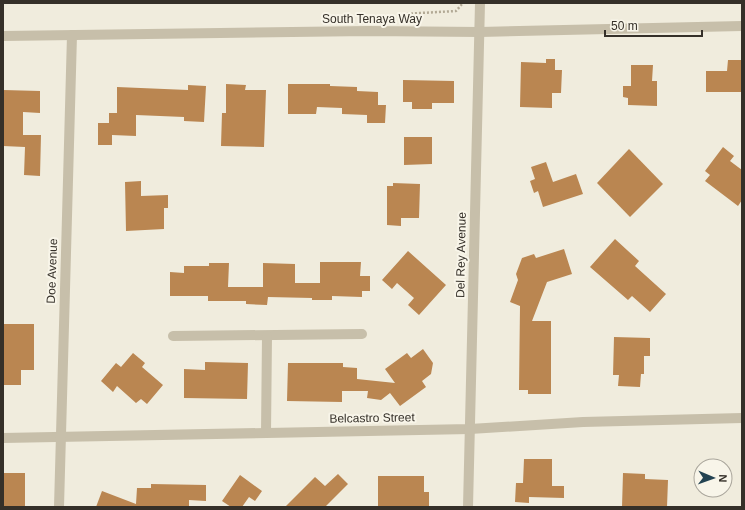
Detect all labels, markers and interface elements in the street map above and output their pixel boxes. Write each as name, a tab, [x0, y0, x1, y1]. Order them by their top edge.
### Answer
street label: South Tenaya Way	[322, 12, 422, 26]
scale bar	[605, 12, 702, 38]
text: 50 m	[611, 19, 638, 33]
street label: Del Rey Avenue	[453, 212, 469, 298]
street label: Doe Avenue	[44, 238, 60, 304]
street label: Belcastro Street	[329, 410, 415, 426]
north arrow	[693, 458, 733, 498]
text: N	[717, 474, 729, 483]

